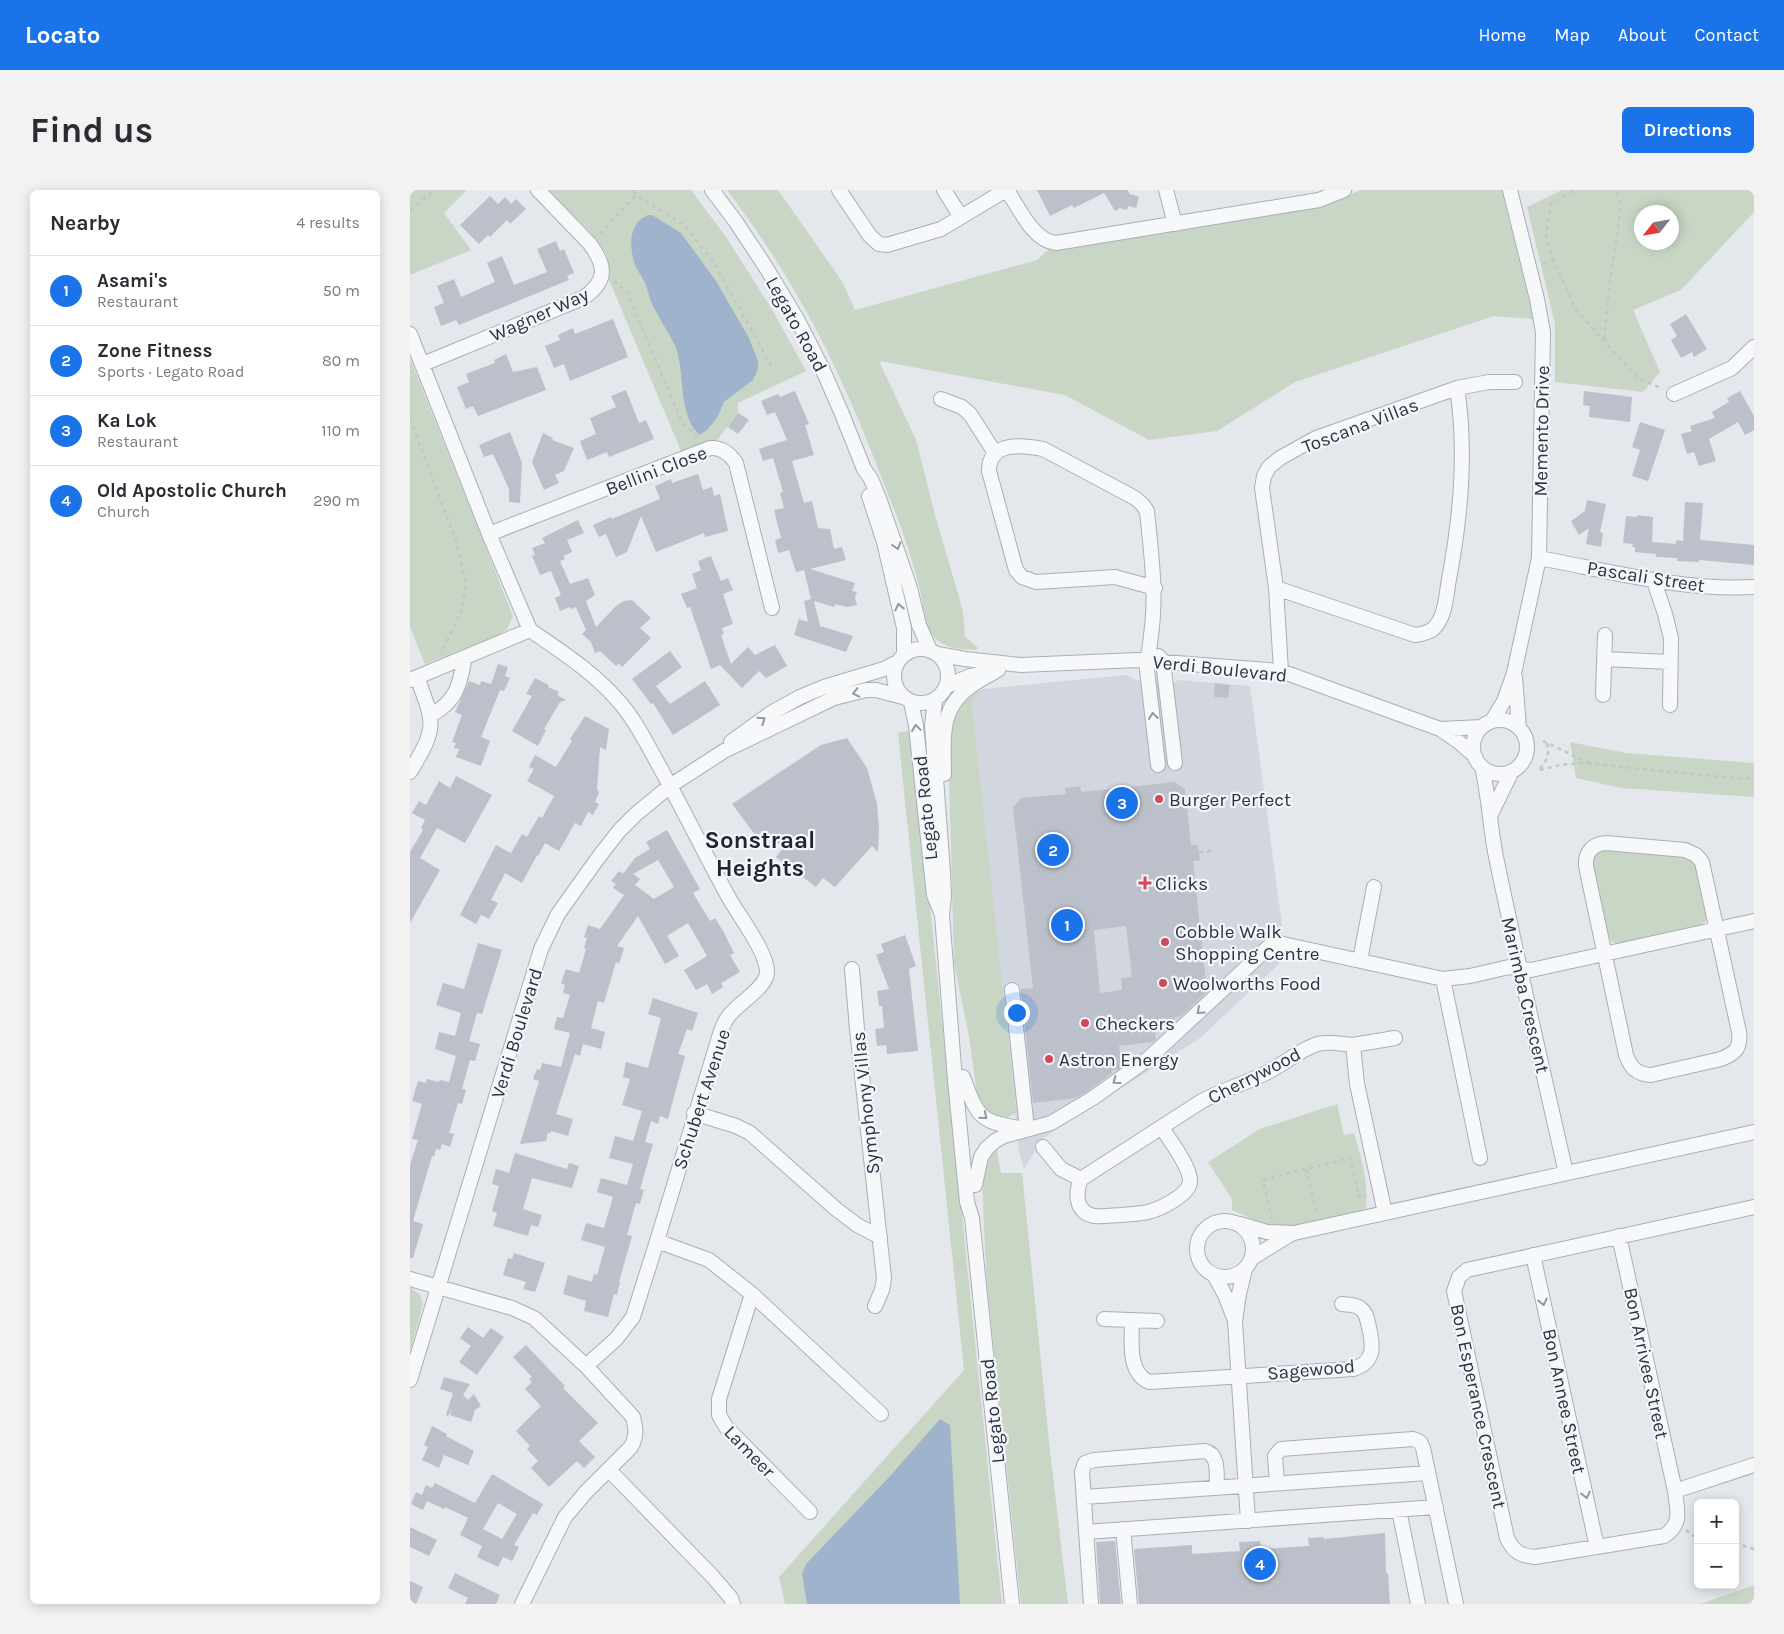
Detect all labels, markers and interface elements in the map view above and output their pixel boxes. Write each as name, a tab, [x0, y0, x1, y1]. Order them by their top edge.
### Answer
text: Locato	[25, 21, 100, 49]
text: Home	[1478, 24, 1526, 46]
text: Map	[1554, 24, 1590, 46]
text: About	[1618, 24, 1667, 46]
text: Contact	[1695, 24, 1759, 46]
button: Directions	[1622, 107, 1754, 153]
text: Find us	[30, 110, 153, 151]
north arrow	[1634, 205, 1679, 250]
text: Nearby	[50, 211, 120, 235]
text: 4 results	[296, 213, 360, 232]
text: Asami's	[97, 270, 168, 292]
street label: Legato Road	[761, 273, 831, 376]
text: 1	[63, 281, 69, 300]
text: 50 m	[323, 281, 360, 300]
street label: Wagner Way	[487, 283, 592, 346]
text: Restaurant	[97, 292, 178, 311]
text: Zone Fitness	[97, 340, 212, 362]
text: 2	[61, 351, 71, 370]
text: 80 m	[322, 351, 360, 370]
text: Sports · Legato Road	[97, 362, 244, 381]
street label: Memento Drive	[1530, 365, 1554, 497]
street label: Toscana Villas	[1299, 394, 1421, 458]
text: Ka Lok	[97, 410, 157, 432]
text: 3	[61, 421, 71, 440]
text: 110 m	[321, 421, 360, 440]
text: Restaurant	[97, 432, 178, 451]
street label: Bellini Close	[603, 442, 710, 500]
text: Old Apostolic Church	[97, 480, 287, 502]
text: 4	[61, 491, 71, 510]
text: 290 m	[313, 491, 360, 510]
text: Church	[97, 502, 150, 521]
one-way arrow	[891, 541, 901, 549]
street label: Pascali Street	[1585, 557, 1706, 597]
one-way arrow	[894, 602, 905, 611]
street label: Verdi Boulevard	[1152, 651, 1288, 687]
one-way arrow	[851, 687, 860, 698]
one-way arrow	[1148, 712, 1159, 720]
one-way arrow	[756, 717, 766, 726]
one-way arrow	[911, 724, 922, 732]
street label: Legato Road	[910, 754, 942, 862]
pin: 3	[1106, 784, 1138, 822]
place label: Burger Perfect	[1169, 789, 1291, 811]
marker: Burger Perfect	[1153, 793, 1165, 805]
district label: Sonstraal Heights	[705, 826, 815, 882]
pin: 2	[1037, 831, 1069, 869]
place label: Clicks	[1155, 873, 1208, 895]
marker: Clicks	[1139, 877, 1151, 889]
pin: 1	[1051, 906, 1083, 944]
street label: Marimba Crescent	[1496, 915, 1554, 1075]
place label: Cobble Walk Shopping Centre	[1175, 921, 1320, 965]
marker: Cobble Walk Shopping Centre	[1159, 936, 1171, 948]
street label: Verdi Boulevard	[487, 966, 547, 1101]
place label: Woolworths Food	[1173, 973, 1321, 995]
marker: Woolworths Food	[1157, 977, 1169, 989]
your location	[1004, 1000, 1030, 1026]
one-way arrow	[1197, 1005, 1206, 1014]
place label: Checkers	[1095, 1013, 1175, 1035]
marker: Checkers	[1079, 1017, 1091, 1029]
street label: Schubert Avenue	[669, 1026, 735, 1172]
street label: Symphony Villas	[848, 1030, 884, 1175]
street label: Cherrywood	[1204, 1043, 1305, 1109]
place label: Astron Energy	[1059, 1049, 1179, 1071]
marker: Astron Energy	[1043, 1053, 1055, 1065]
one-way arrow	[1112, 1075, 1122, 1084]
one-way arrow	[979, 1110, 988, 1119]
street label: Bon Arrivee Street	[1619, 1285, 1673, 1441]
one-way arrow	[1538, 1298, 1548, 1307]
street label: Bon Esperance Crescent	[1446, 1302, 1511, 1511]
street label: Bon Annee Street	[1538, 1326, 1590, 1476]
street label: Sagewood	[1266, 1355, 1356, 1385]
street label: Legato Road	[977, 1357, 1009, 1465]
street label: Lameer	[719, 1421, 779, 1482]
one-way arrow	[1580, 1491, 1591, 1500]
map controls	[1694, 1499, 1739, 1589]
button: +	[1694, 1499, 1739, 1544]
button: −	[1694, 1544, 1739, 1589]
pin: 4	[1244, 1545, 1276, 1583]

